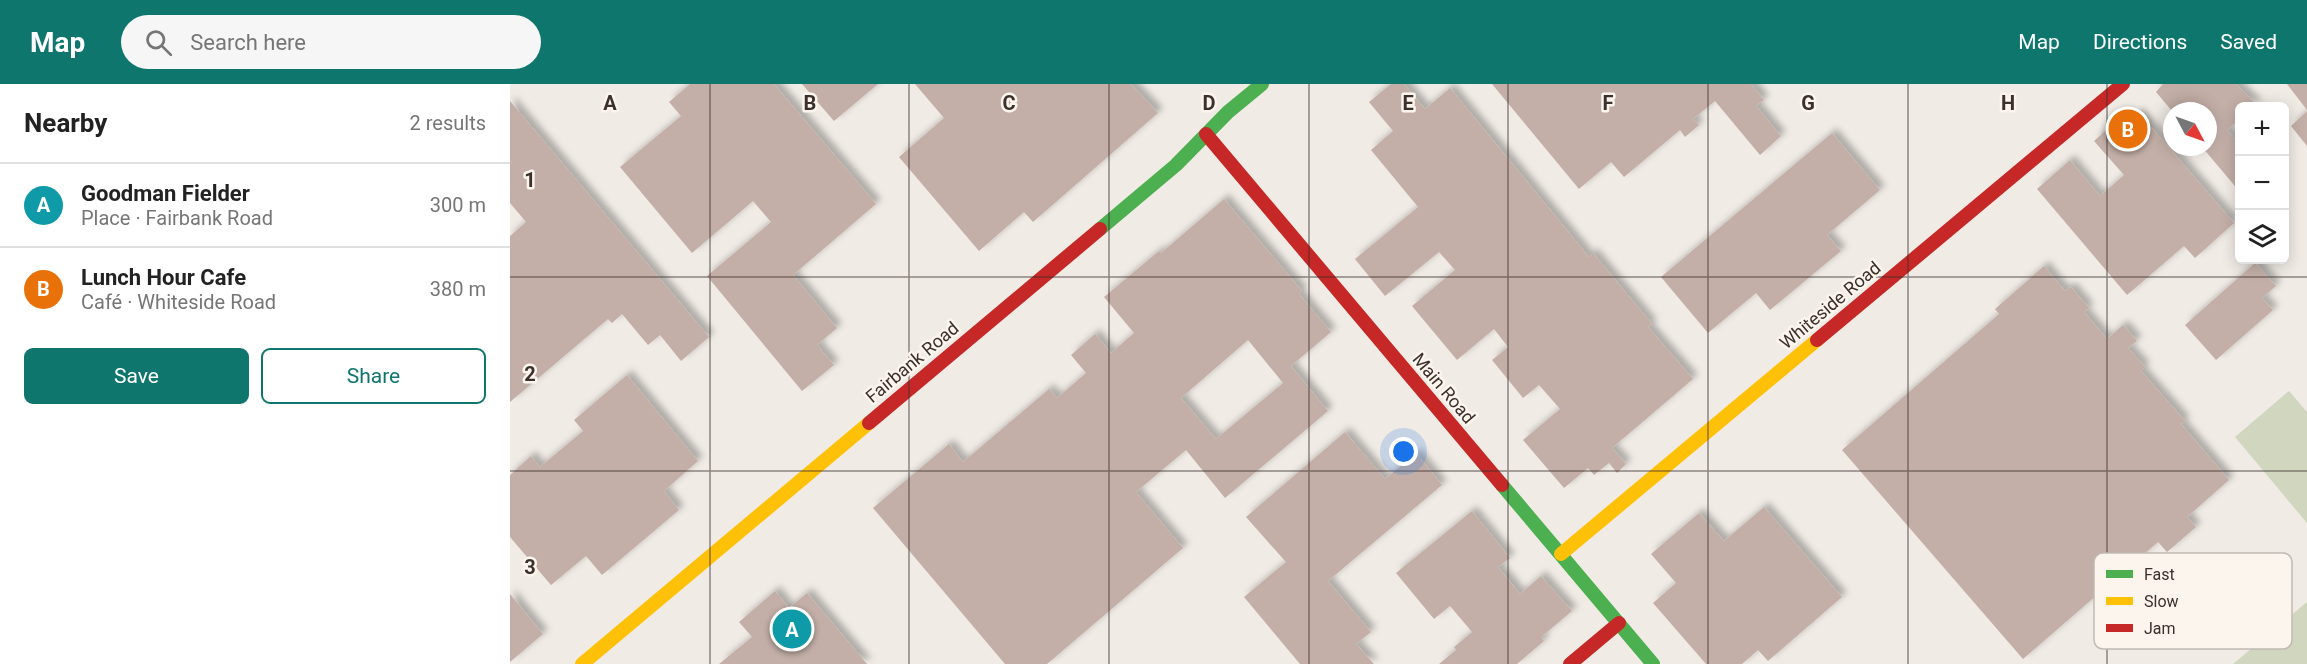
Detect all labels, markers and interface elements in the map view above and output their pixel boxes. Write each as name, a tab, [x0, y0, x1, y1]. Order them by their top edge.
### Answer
search box	[121, 15, 541, 69]
text: Map	[30, 26, 85, 59]
icon: search	[142, 26, 175, 59]
text: Search here	[190, 30, 306, 55]
text: Map	[2018, 30, 2060, 54]
text: Directions	[2093, 30, 2187, 54]
text: Saved	[2220, 30, 2277, 54]
text: A	[603, 91, 617, 115]
text: B	[804, 91, 816, 115]
text: C	[1002, 91, 1016, 115]
text: D	[1203, 91, 1216, 115]
text: E	[1402, 91, 1414, 115]
text: F	[1603, 91, 1614, 115]
text: G	[1801, 91, 1815, 115]
text: H	[2001, 91, 2015, 115]
north arrow	[2163, 102, 2217, 156]
map controls	[2235, 102, 2289, 264]
button: +	[2235, 102, 2289, 156]
pin: B	[2108, 106, 2148, 152]
text: Nearby	[24, 108, 107, 138]
text: 2 results	[410, 111, 486, 135]
button: −	[2235, 156, 2289, 210]
text: 1	[524, 168, 536, 192]
text: Goodman Fielder	[81, 181, 250, 206]
text: A	[37, 193, 50, 217]
text: 300 m	[430, 193, 486, 217]
text: Place · Fairbank Road	[81, 206, 273, 230]
button: layers	[2235, 210, 2289, 264]
street label: Whiteside Road	[1775, 257, 1885, 353]
text: Lunch Hour Cafe	[81, 265, 246, 290]
text: B	[37, 277, 50, 301]
text: 380 m	[430, 277, 486, 301]
text: Café · Whiteside Road	[81, 290, 276, 314]
street label: Fairbank Road	[861, 317, 963, 407]
button: Save	[24, 348, 249, 404]
button: Share	[261, 348, 486, 404]
street label: Main Road	[1408, 348, 1480, 428]
text: 2	[524, 362, 536, 386]
your location	[1389, 437, 1418, 466]
legend	[2094, 553, 2292, 649]
text: 3	[524, 555, 536, 579]
text: Fast	[2144, 565, 2175, 584]
text: Slow	[2144, 592, 2179, 611]
pin: A	[772, 606, 812, 652]
text: Jam	[2144, 619, 2176, 638]

